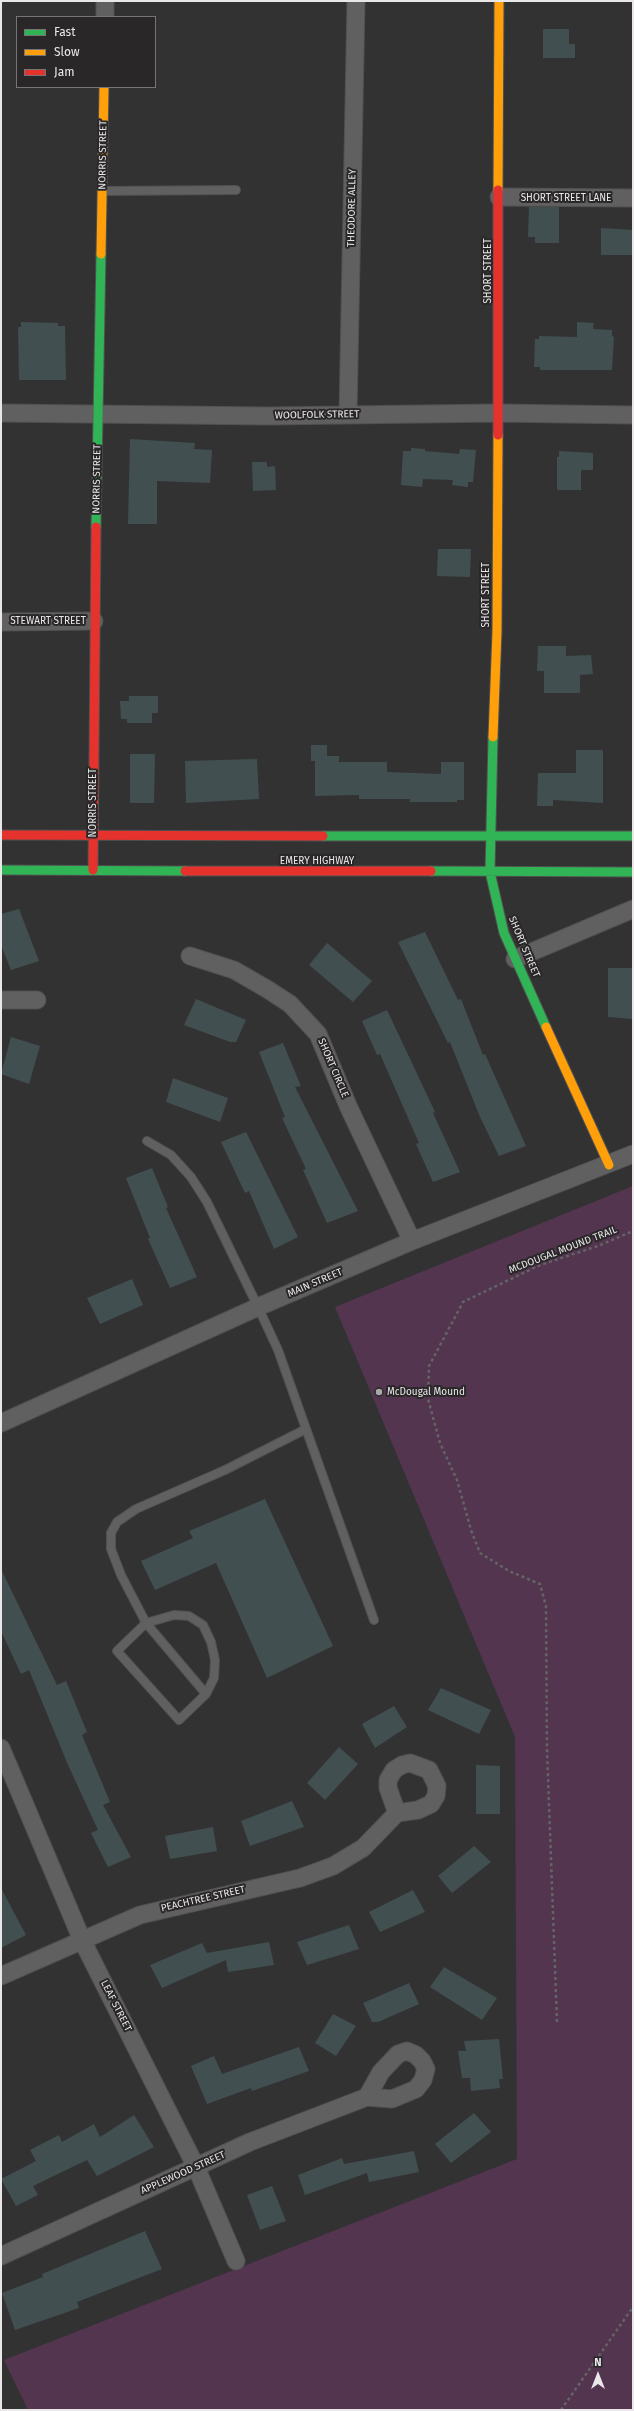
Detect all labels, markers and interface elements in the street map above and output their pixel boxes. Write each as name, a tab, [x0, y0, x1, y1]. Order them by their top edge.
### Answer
legend	[16, 16, 156, 88]
text: Fast	[54, 25, 76, 39]
text: Slow	[54, 45, 80, 59]
text: Jam	[54, 65, 74, 79]
street label: NORRIS STREET	[96, 120, 110, 190]
street label: THEODORE ALLEY	[345, 169, 359, 247]
street label: SHORT STREET LANE	[521, 192, 611, 204]
street label: SHORT STREET	[482, 238, 494, 304]
street label: WOOLFOLK STREET	[275, 408, 359, 422]
street label: NORRIS STREET	[90, 444, 104, 514]
street label: SHORT STREET	[480, 562, 492, 628]
street label: STEWART STREET	[10, 615, 86, 627]
street label: NORRIS STREET	[87, 768, 99, 838]
street label: EMERY HIGHWAY	[280, 855, 354, 867]
street label: SHORT STREET	[506, 915, 542, 979]
street label: SHORT CIRCLE	[315, 1037, 351, 1099]
street label: MCDOUGAL MOUND TRAIL	[507, 1224, 619, 1276]
street label: MAIN STREET	[286, 1266, 344, 1300]
place label: McDougal Mound	[387, 1386, 465, 1398]
marker: McDougal Mound	[374, 1387, 384, 1397]
street label: PEACHTREE STREET	[160, 1883, 246, 1915]
street label: LEAF STREET	[98, 1978, 134, 2034]
street label: APPLEWOOD STREET	[139, 2149, 227, 2197]
north arrow	[578, 2355, 618, 2395]
text: N	[594, 2356, 602, 2369]

